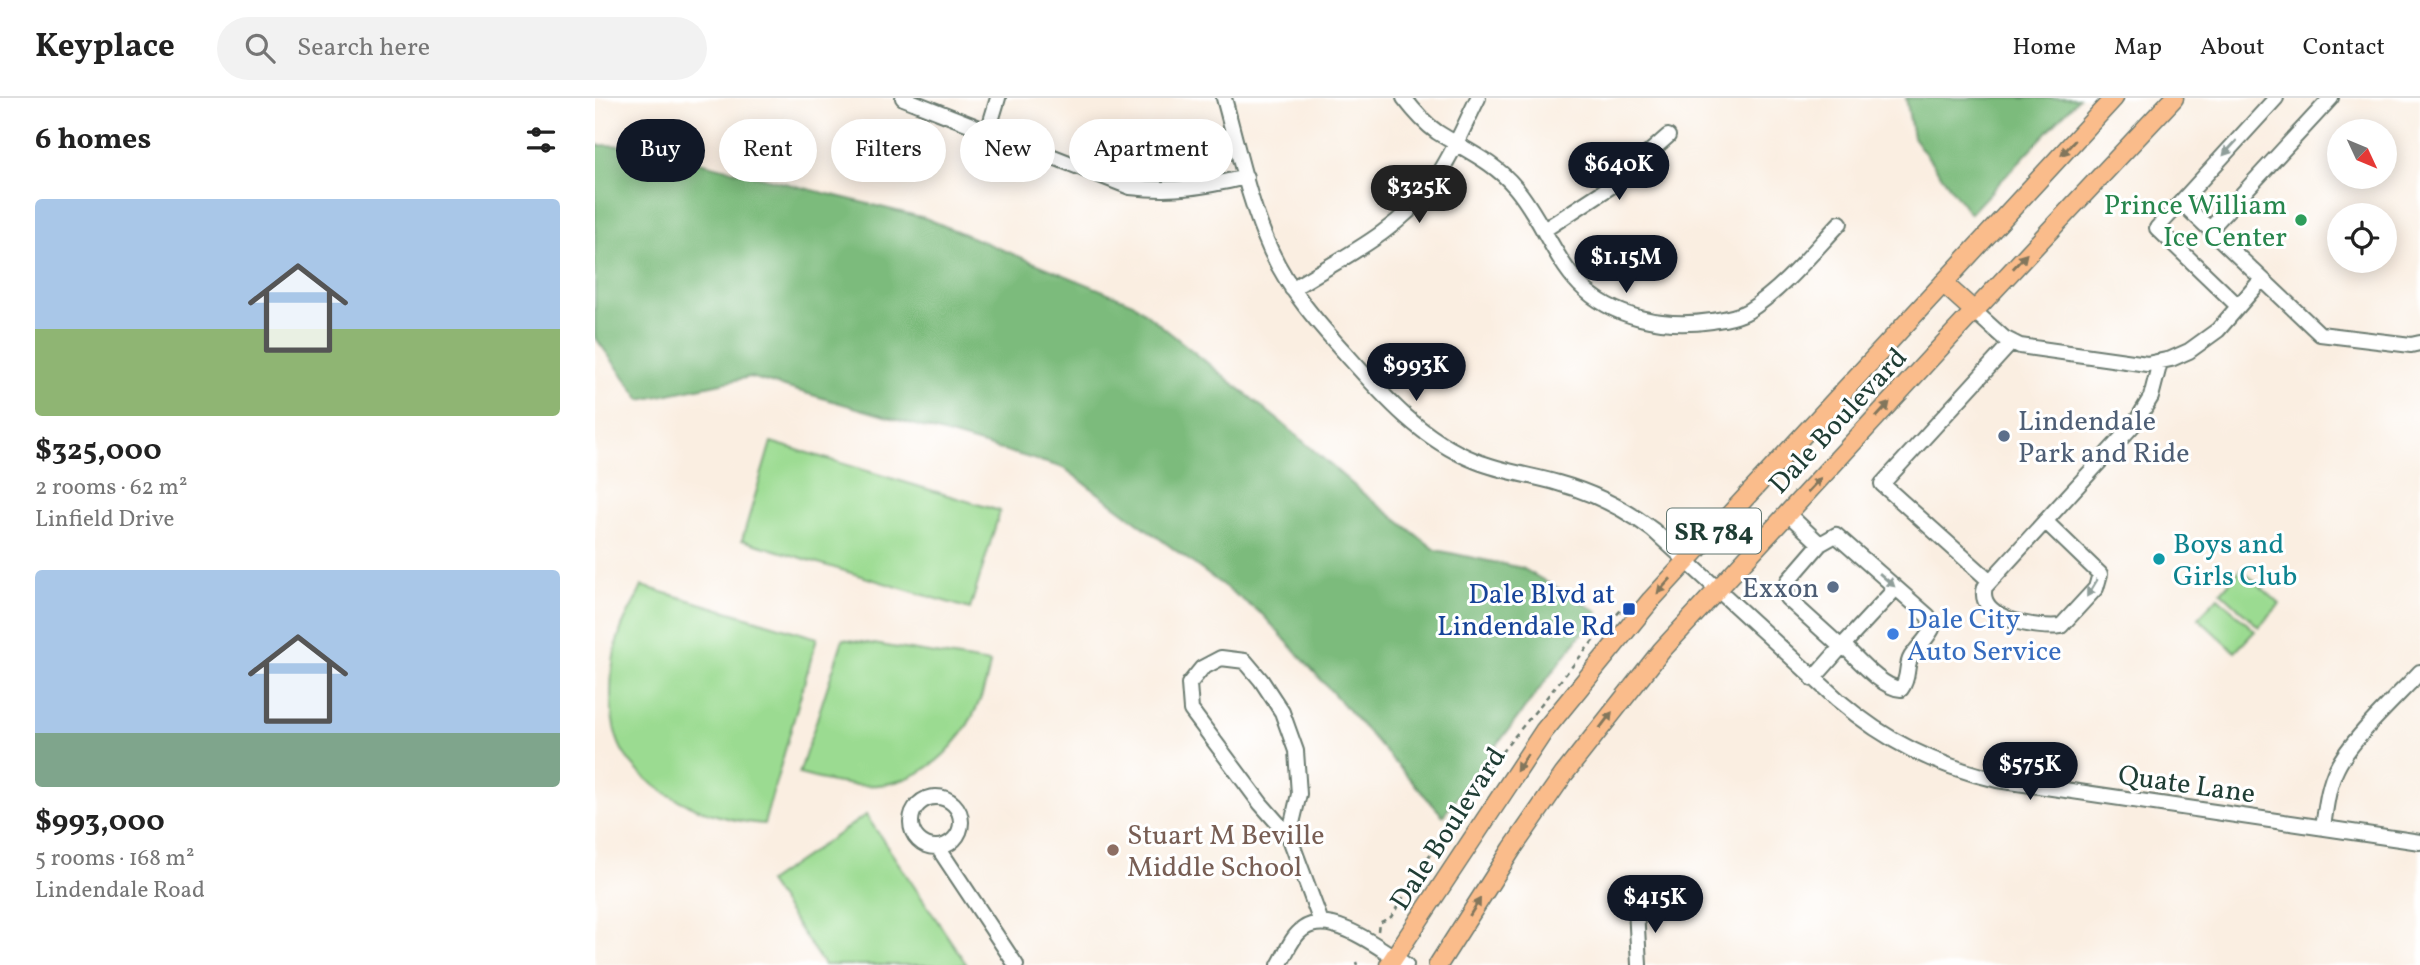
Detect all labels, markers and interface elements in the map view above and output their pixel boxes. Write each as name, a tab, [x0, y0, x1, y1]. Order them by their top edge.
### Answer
search box	[217, 17, 707, 80]
text: Keyplace	[35, 25, 175, 71]
icon: search	[241, 29, 279, 67]
text: Search here	[297, 30, 430, 66]
text: Home	[2012, 31, 2076, 65]
text: Map	[2114, 31, 2162, 65]
text: About	[2200, 31, 2265, 65]
text: Contact	[2303, 31, 2385, 65]
text: 6 homes	[35, 119, 151, 161]
chip: Buy	[616, 119, 705, 182]
chip: Rent	[719, 119, 817, 182]
chip: Filters	[831, 119, 946, 182]
chip: New	[960, 119, 1055, 182]
chip: Apartment	[1069, 119, 1233, 182]
north arrow	[2327, 119, 2397, 189]
map controls	[2327, 119, 2397, 273]
icon: filters	[522, 121, 560, 159]
one-way arrow	[2060, 139, 2076, 156]
one-way arrow	[2222, 139, 2238, 157]
pin: $640K	[1570, 142, 1668, 202]
text: $640K	[1584, 149, 1654, 181]
pin: $325K	[1370, 166, 1468, 225]
text: $325K	[1387, 172, 1451, 204]
place label: Prince William Ice Center	[2104, 187, 2287, 258]
button: locate	[2327, 203, 2397, 273]
marker: Prince William Ice Center	[2293, 212, 2309, 228]
pin: $1.15M	[1569, 236, 1683, 295]
text: $1.15M	[1590, 242, 1662, 274]
icon: home	[235, 245, 361, 371]
one-way arrow	[2012, 253, 2028, 270]
street label: Dale Boulevard	[1761, 340, 1917, 504]
pin: $993K	[1367, 344, 1465, 403]
text: $993K	[1383, 350, 1449, 382]
one-way arrow	[1875, 401, 1891, 419]
place label: Lindendale Park and Ride	[2018, 403, 2190, 474]
marker: Lindendale Park and Ride	[1996, 428, 2012, 444]
text: $325,000	[35, 430, 162, 472]
text: 2 rooms · 62 m²	[35, 472, 187, 504]
one-way arrow	[1805, 476, 1822, 493]
text: Linfield Drive	[35, 504, 174, 536]
road number: SR 784	[1667, 508, 1761, 554]
place label: Boys and Girls Club	[2173, 526, 2297, 597]
marker: Boys and Girls Club	[2151, 551, 2167, 567]
place label: Exxon	[1742, 570, 1819, 609]
one-way arrow	[1878, 572, 1896, 588]
place label: Dale Blvd at Lindendale Rd	[1437, 576, 1615, 647]
one-way arrow	[1656, 577, 1672, 594]
one-way arrow	[2086, 578, 2099, 598]
marker: Exxon	[1825, 579, 1841, 595]
marker: Dale Blvd at Lindendale Rd	[1621, 601, 1637, 617]
place label: Dale City Auto Service	[1907, 601, 2061, 672]
icon: home	[235, 616, 361, 742]
marker: Dale City Auto Service	[1885, 626, 1901, 642]
one-way arrow	[1598, 712, 1613, 730]
street label: Dale Boulevard	[1382, 740, 1516, 919]
pin: $575K	[1981, 742, 2079, 802]
text: $575K	[1999, 749, 2061, 781]
one-way arrow	[1515, 753, 1528, 773]
street label: Quate Lane	[2116, 757, 2258, 814]
text: $993,000	[35, 801, 165, 843]
place label: Stuart M Beville Middle School	[1127, 817, 1325, 888]
marker: Stuart M Beville Middle School	[1105, 842, 1121, 858]
text: 5 rooms · 168 m²	[35, 843, 194, 875]
text: Lindendale Road	[35, 875, 205, 907]
pin: $415K	[1606, 876, 1704, 935]
text: $415K	[1623, 882, 1687, 914]
one-way arrow	[1468, 898, 1481, 917]

